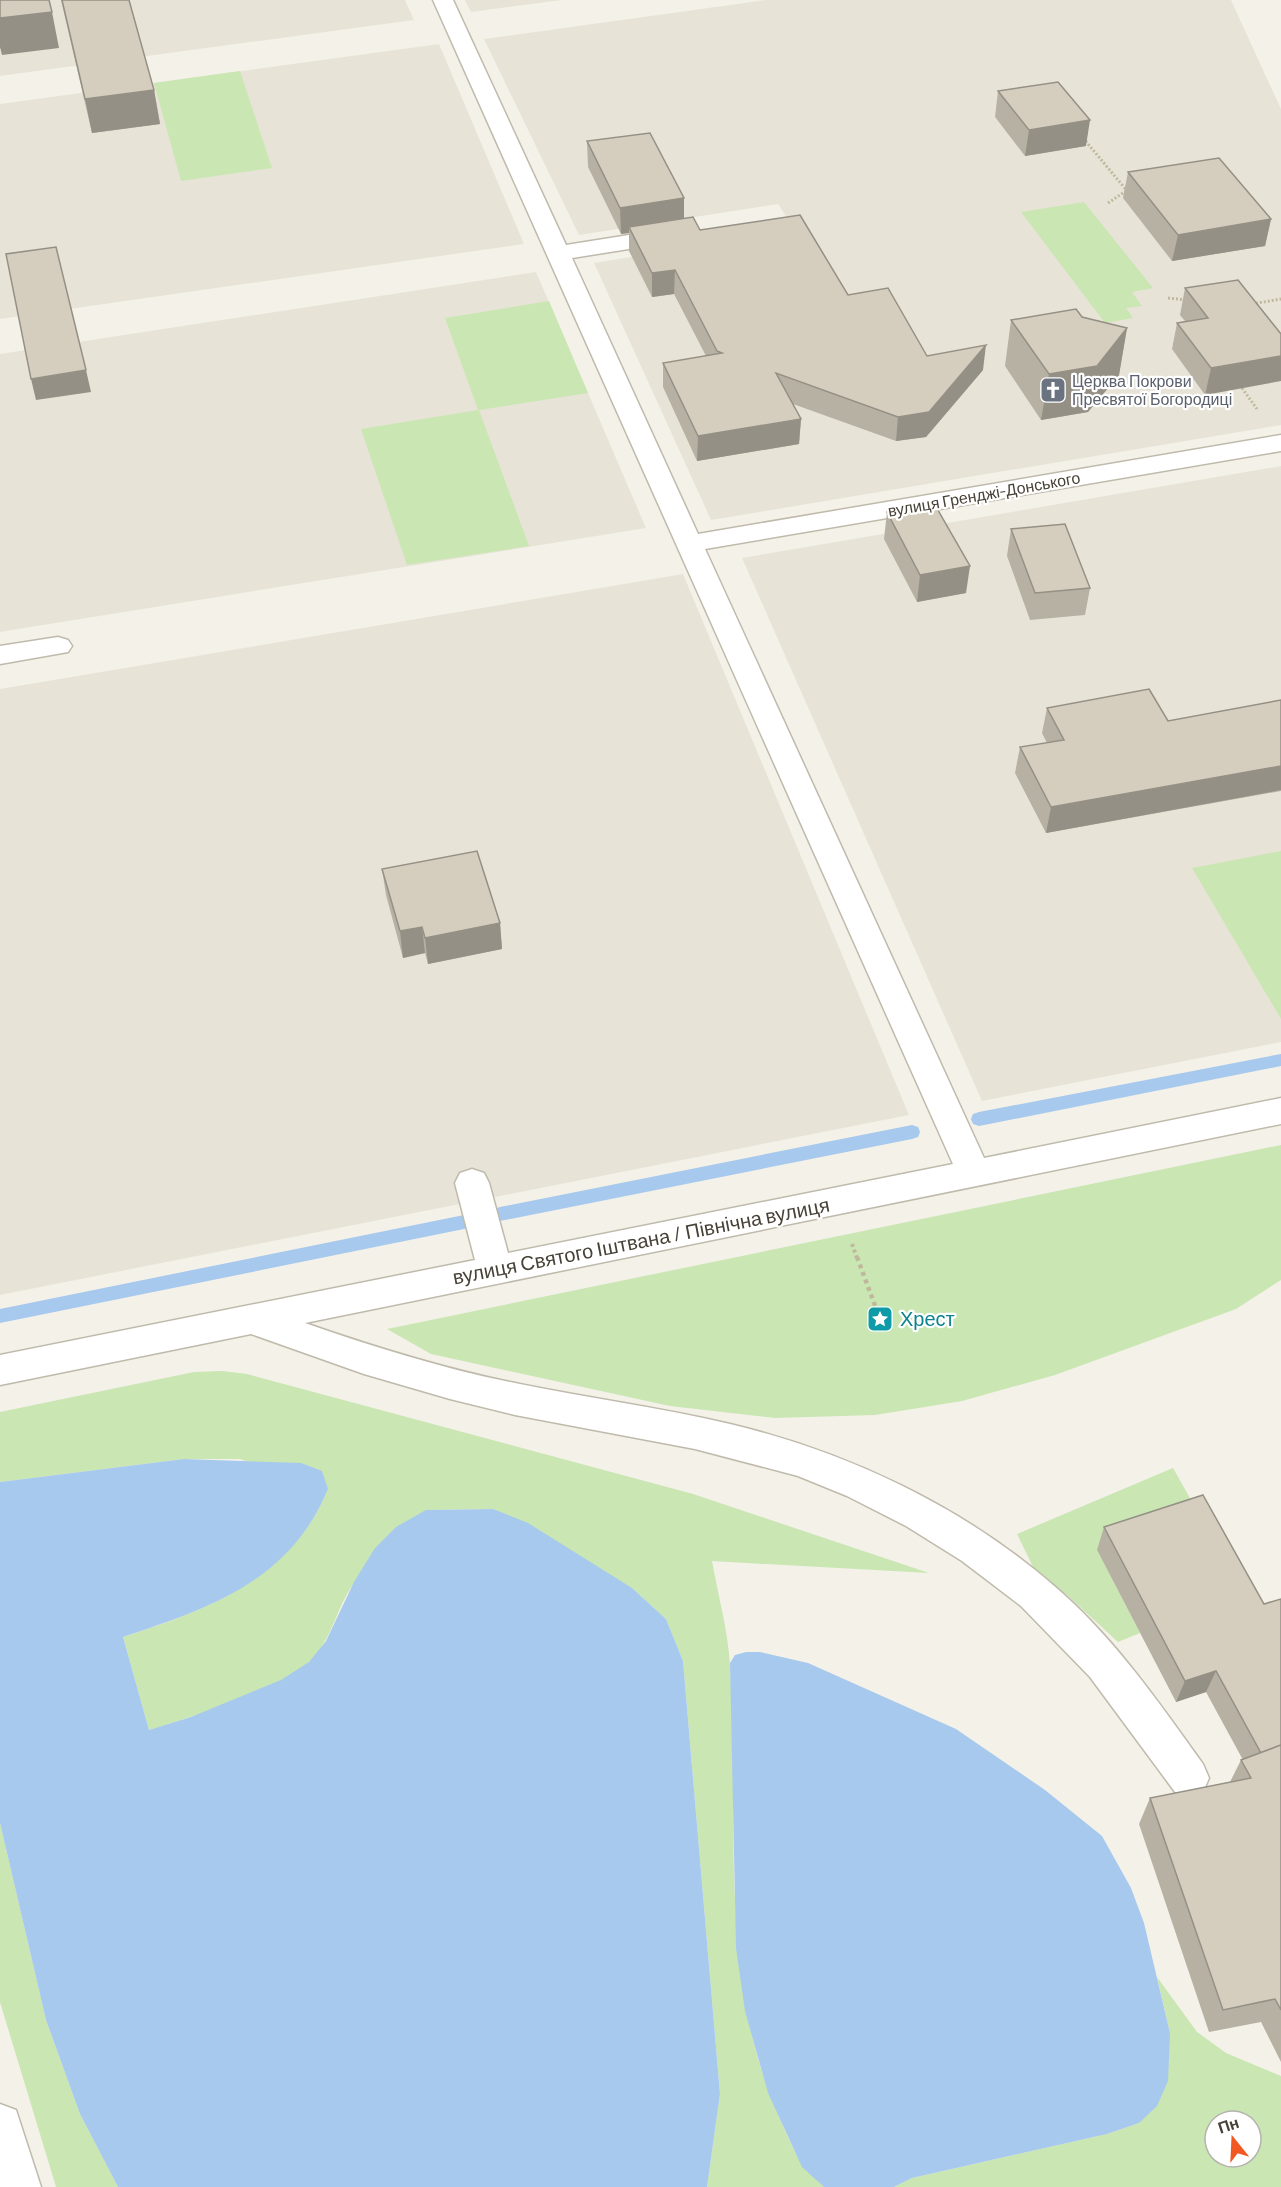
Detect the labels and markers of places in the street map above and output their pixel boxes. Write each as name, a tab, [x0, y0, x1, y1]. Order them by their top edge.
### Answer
place label: Церква Покрови Пресвятої Богородиці	[1072, 371, 1232, 408]
church icon: Церква Покрови Пресвятої Богородиці	[1038, 375, 1068, 405]
place icon: Хрест	[865, 1304, 895, 1334]
place label: Хрест	[900, 1306, 955, 1330]

